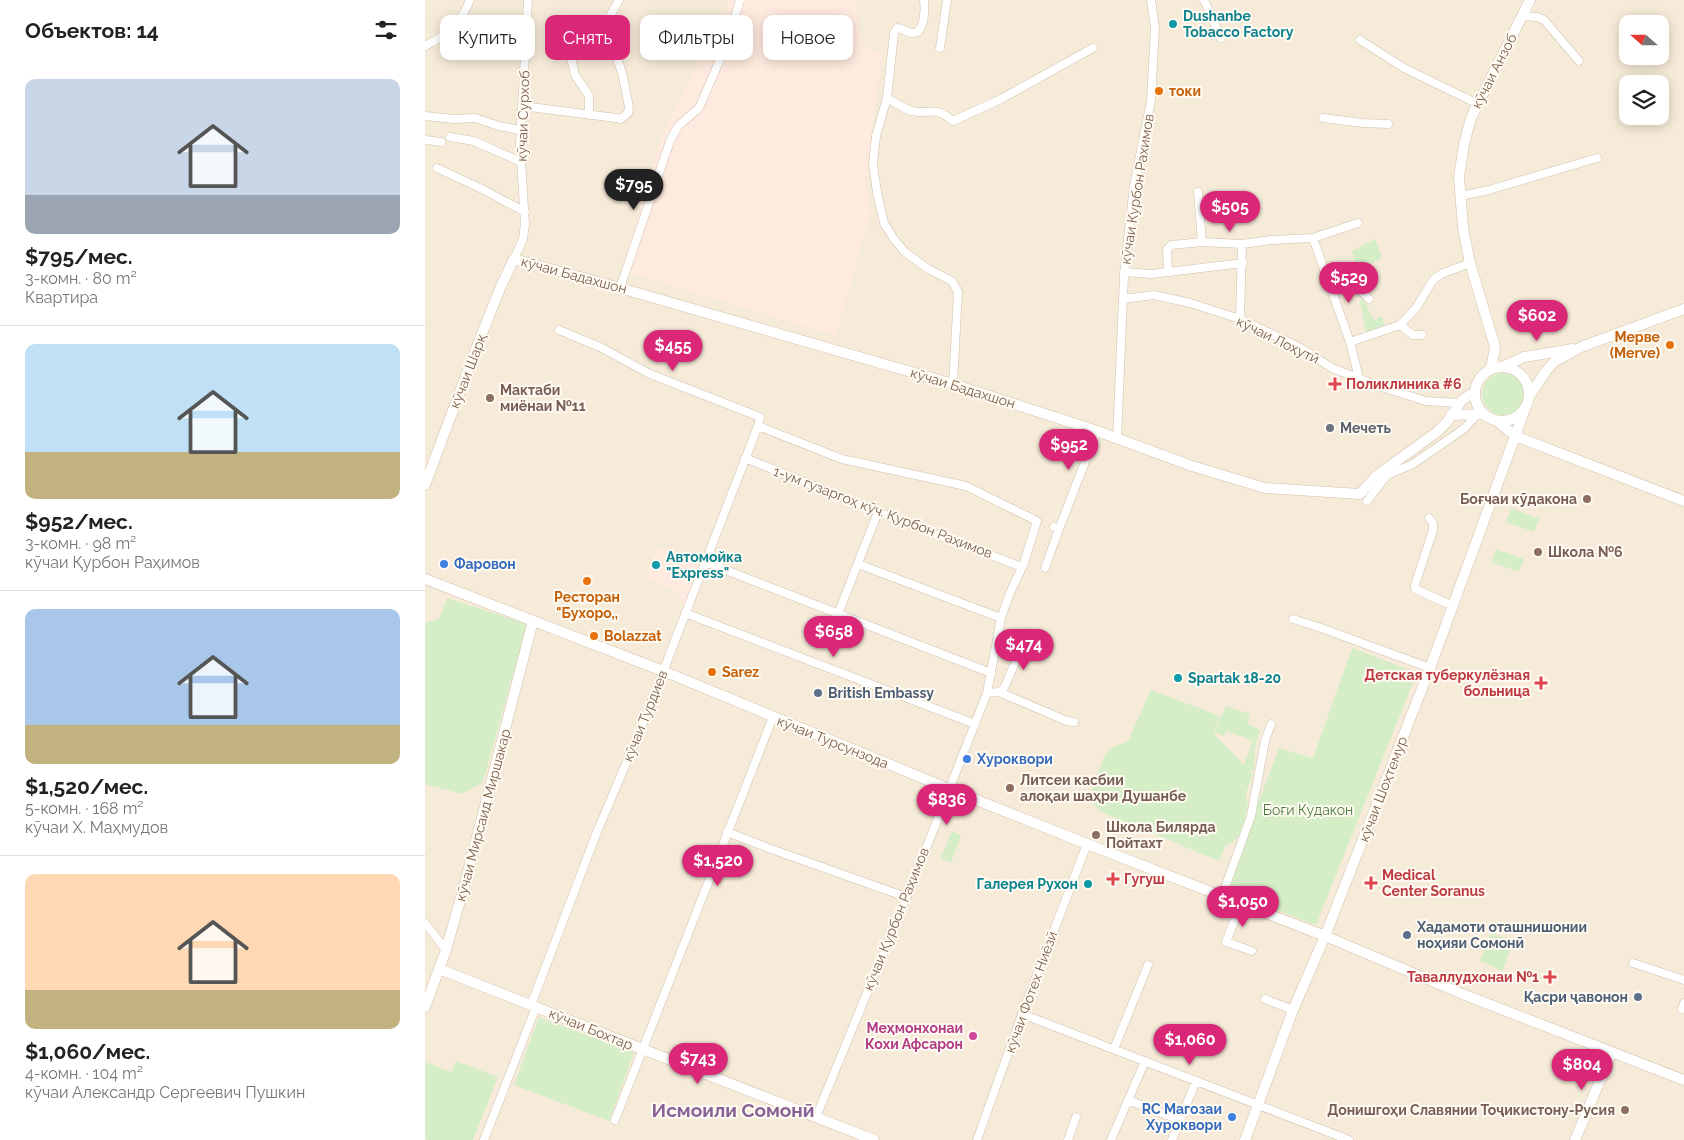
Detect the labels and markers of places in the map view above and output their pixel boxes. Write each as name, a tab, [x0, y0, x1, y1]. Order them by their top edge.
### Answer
place label: Dushanbe Tobacco Factory	[1183, 8, 1294, 40]
marker: Dushanbe Tobacco Factory	[1167, 18, 1179, 30]
place label: токи	[1169, 83, 1201, 99]
marker: токи	[1153, 85, 1165, 97]
pin: $795	[604, 168, 664, 211]
pin: $505	[1200, 190, 1260, 233]
pin: $529	[1319, 262, 1379, 304]
pin: $602	[1507, 300, 1567, 342]
place label: Мерве (Merve)	[1610, 329, 1661, 361]
pin: $455	[643, 330, 703, 372]
marker: Мерве (Merve)	[1664, 339, 1676, 351]
place label: Поликлиника #6	[1346, 376, 1461, 392]
marker: Поликлиника #6	[1328, 377, 1342, 391]
place label: Мактаби миёнаи №11	[500, 382, 586, 414]
marker: Мактаби миёнаи №11	[484, 392, 496, 404]
place label: Мечеть	[1340, 420, 1391, 436]
marker: Мечеть	[1324, 422, 1336, 434]
pin: $952	[1039, 428, 1099, 471]
place label: Боғчаи кӯдакона	[1460, 491, 1577, 507]
marker: Боғчаи кӯдакона	[1581, 493, 1593, 505]
place label: Школа №6	[1548, 544, 1622, 560]
marker: Школа №6	[1532, 546, 1544, 558]
place label: Автомойка "Express"	[666, 549, 742, 581]
place label: Фаровон	[454, 556, 516, 572]
marker: Фаровон	[438, 558, 450, 570]
marker: Автомойка "Express"	[650, 559, 662, 571]
marker: Ресторан "Бухоро,,	[581, 575, 593, 587]
place label: Ресторан "Бухоро,,	[554, 589, 620, 621]
pin: $658	[804, 616, 864, 658]
place label: Bolazzat	[604, 628, 662, 644]
pin: $474	[994, 628, 1054, 671]
marker: Bolazzat	[588, 630, 600, 642]
place label: Sarez	[722, 664, 759, 680]
marker: Sarez	[706, 666, 718, 678]
place label: Детская туберкулёзная больница	[1364, 667, 1530, 699]
place label: Spartak 18-20	[1188, 670, 1281, 686]
marker: Spartak 18-20	[1172, 672, 1184, 684]
marker: Детская туберкулёзная больница	[1534, 676, 1548, 690]
place label: British Embassy	[828, 685, 934, 701]
marker: British Embassy	[812, 687, 824, 699]
place label: Хуроквори	[976, 751, 1053, 767]
marker: Хуроквори	[961, 753, 973, 765]
place label: Литсеи касбии алоқаи шаҳри Душанбе	[1020, 772, 1187, 804]
marker: Литсеи касбии алоқаи шаҳри Душанбе	[1004, 782, 1016, 794]
pin: $836	[917, 784, 977, 826]
place label: Школа Билярда Пойтахт	[1106, 819, 1216, 851]
marker: Школа Билярда Пойтахт	[1090, 829, 1102, 841]
pin: $1,520	[677, 844, 759, 887]
place label: Medical Center Soranus	[1382, 867, 1485, 899]
place label: Гугуш	[1124, 871, 1165, 887]
marker: Гугуш	[1106, 872, 1120, 886]
place label: Галерея Рухон	[976, 876, 1078, 892]
marker: Medical Center Soranus	[1364, 876, 1378, 890]
marker: Галерея Рухон	[1082, 878, 1094, 890]
pin: $1,050	[1202, 886, 1284, 928]
place label: Хадамоти оташнишонии ноҳияи Сомонӣ	[1416, 919, 1587, 951]
marker: Хадамоти оташнишонии ноҳияи Сомонӣ	[1401, 929, 1413, 941]
place label: Таваллудхонаи №1	[1407, 969, 1539, 985]
marker: Таваллудхонаи №1	[1543, 970, 1557, 984]
place label: Қасри ҷавонон	[1524, 989, 1628, 1005]
marker: Қасри ҷавонон	[1632, 991, 1644, 1003]
place label: Меҳмонхонаи Кохи Афсарон	[865, 1020, 963, 1052]
pin: $1,060	[1149, 1024, 1231, 1066]
marker: Меҳмонхонаи Кохи Афсарон	[967, 1030, 979, 1042]
pin: $743	[668, 1042, 728, 1085]
pin: $804	[1552, 1048, 1612, 1091]
place label: RC Магозаи Хуроквори	[1142, 1101, 1222, 1133]
place label: Донишгоҳи Славянии Тоҷикистону-Русия	[1327, 1102, 1615, 1118]
marker: Донишгоҳи Славянии Тоҷикистону-Русия	[1619, 1104, 1631, 1116]
marker: RC Магозаи Хуроквори	[1226, 1111, 1238, 1123]

